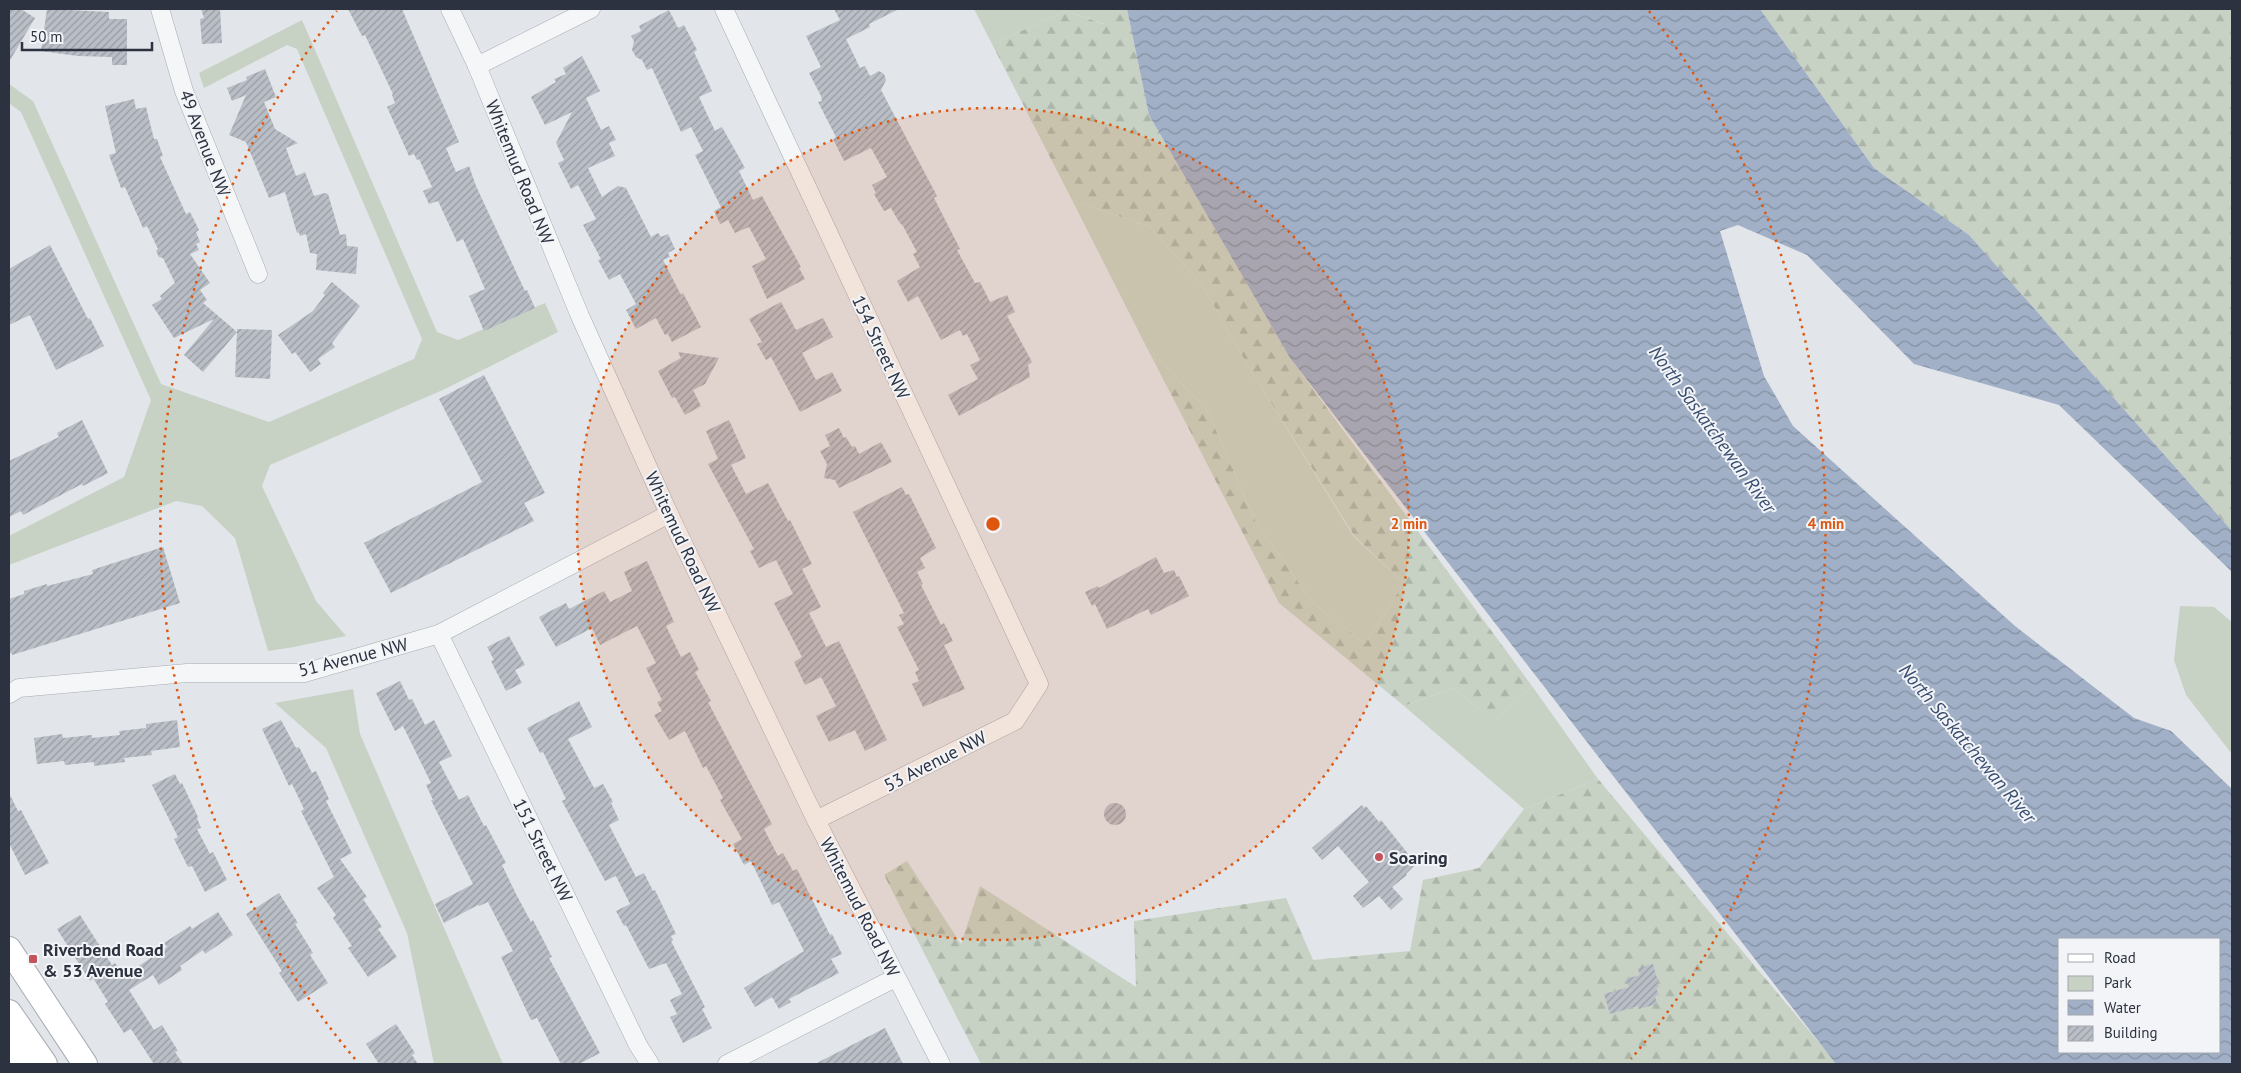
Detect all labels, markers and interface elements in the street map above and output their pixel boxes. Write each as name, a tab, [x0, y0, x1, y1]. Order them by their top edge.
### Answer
scale bar	[22, 20, 152, 52]
text: 50 m	[30, 27, 63, 46]
street label: 49 Avenue NW	[174, 87, 236, 199]
street label: Whitemud Road NW	[481, 97, 559, 247]
street label: 154 Street NW	[847, 291, 915, 403]
water label: North Saskatchewan River	[1644, 341, 1783, 519]
street label: Whitemud Road NW	[640, 468, 726, 616]
text: 2 min	[1391, 514, 1427, 533]
text: 4 min	[1808, 514, 1844, 533]
centre of rings	[984, 515, 1002, 533]
street label: 51 Avenue NW	[296, 632, 410, 682]
water label: North Saskatchewan River	[1894, 658, 2043, 829]
street label: 53 Avenue NW	[880, 725, 990, 797]
street label: 151 Street NW	[508, 795, 578, 905]
street label: Whitemud Road NW	[815, 833, 905, 981]
place label: Soaring	[1389, 846, 1448, 869]
marker: Soaring	[1373, 851, 1385, 863]
place label: Riverbend Road & 53 Avenue	[43, 938, 164, 982]
legend	[2058, 938, 2221, 1053]
text: Road	[2104, 948, 2136, 967]
marker: Riverbend Road & 53 Avenue	[27, 953, 39, 965]
text: Park	[2104, 973, 2132, 992]
text: Water	[2104, 998, 2141, 1017]
text: Building	[2104, 1023, 2158, 1042]

